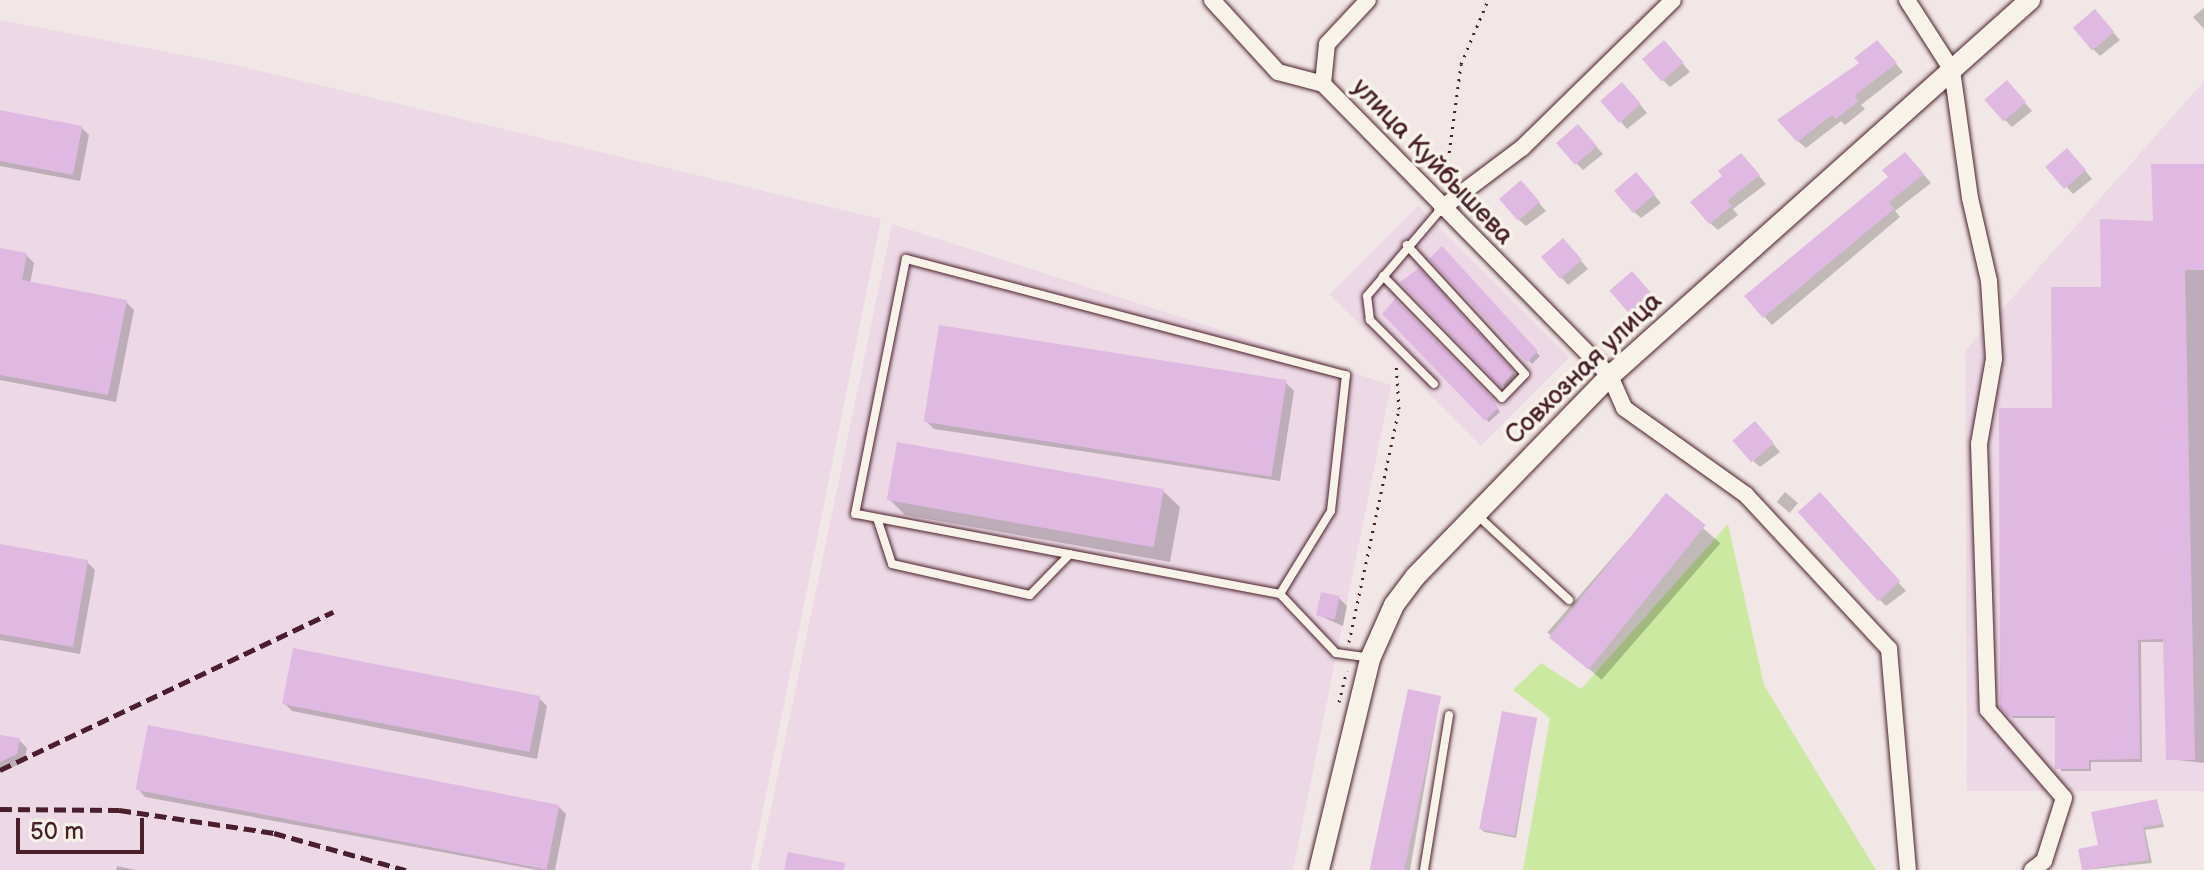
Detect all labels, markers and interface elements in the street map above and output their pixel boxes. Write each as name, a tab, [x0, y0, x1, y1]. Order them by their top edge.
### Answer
street label: улица Куйбышева	[1345, 72, 1519, 252]
street label: Совхозная улица	[1499, 286, 1669, 452]
scale bar	[20, 802, 148, 852]
text: 50 m	[30, 817, 84, 846]

